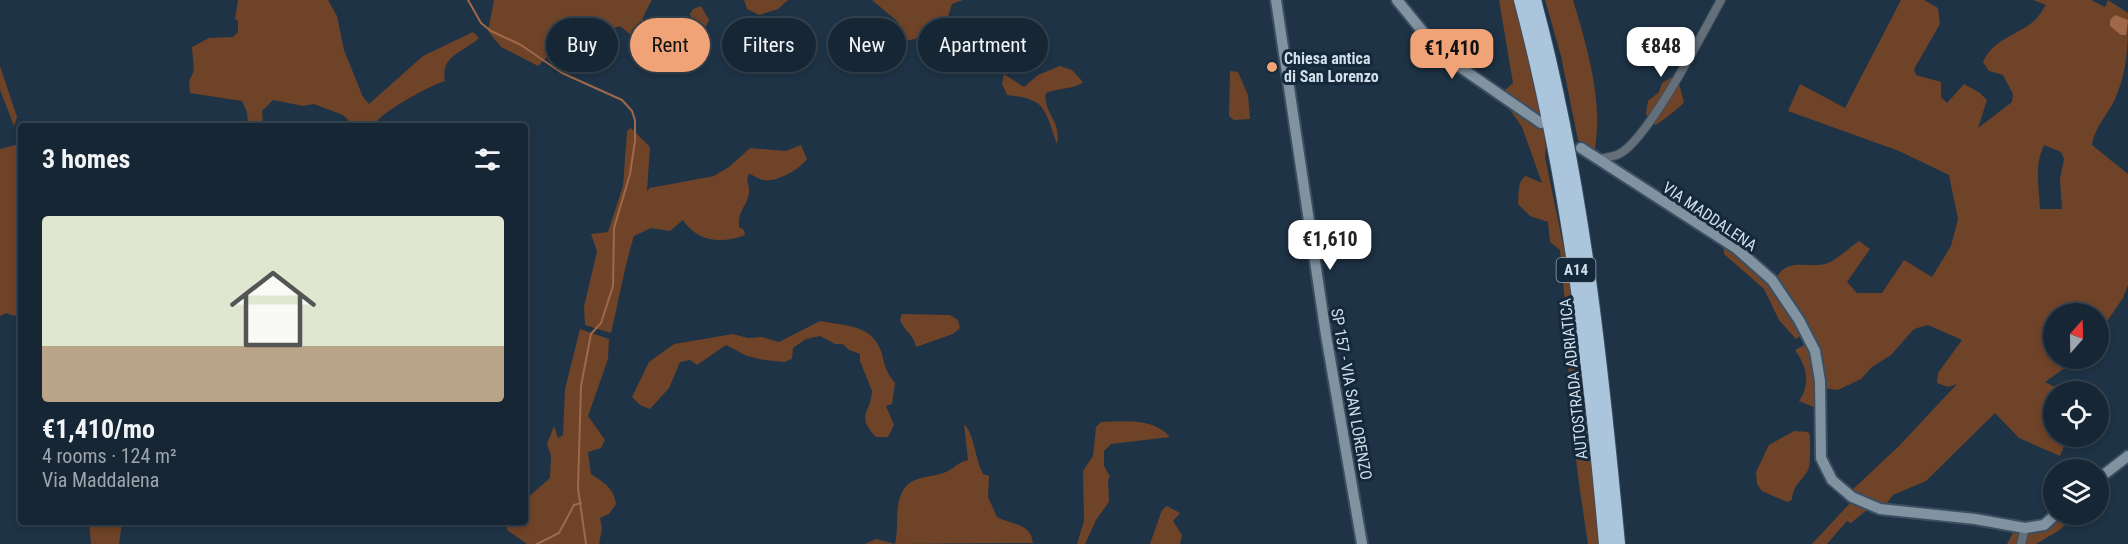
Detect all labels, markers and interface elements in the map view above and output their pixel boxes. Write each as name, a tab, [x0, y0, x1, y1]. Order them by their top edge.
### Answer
chip: Buy	[546, 18, 618, 72]
chip: Rent	[630, 18, 710, 72]
chip: Filters	[722, 18, 816, 72]
chip: New	[828, 18, 906, 72]
chip: Apartment	[918, 18, 1048, 72]
pin: €848	[1625, 27, 1697, 78]
pin: €1,410	[1403, 29, 1501, 80]
text: €848	[1641, 34, 1681, 58]
text: €1,410	[1424, 36, 1480, 60]
place label: Chiesa antica di San Lorenzo	[1284, 49, 1379, 86]
marker: Chiesa antica di San Lorenzo	[1265, 60, 1279, 74]
icon: filters	[471, 143, 504, 176]
text: 3 homes	[42, 144, 130, 174]
street label: VIA MADDALENA	[1659, 178, 1760, 255]
pin: €1,610	[1281, 220, 1379, 271]
text: €1,610	[1302, 227, 1358, 251]
icon: home	[219, 255, 327, 363]
road number: A14	[1556, 258, 1596, 282]
street label: AUTOSTRADA ADRIATICA	[1556, 297, 1591, 460]
north arrow	[2043, 303, 2109, 369]
map controls	[2043, 303, 2109, 525]
street label: SP 157 - VIA SAN LORENZO	[1327, 307, 1376, 481]
button: locate	[2043, 381, 2109, 447]
text: €1,410/mo	[42, 414, 155, 444]
text: 4 rooms · 124 m²	[42, 444, 177, 468]
button: layers	[2043, 459, 2109, 525]
text: Via Maddalena	[42, 468, 159, 492]

